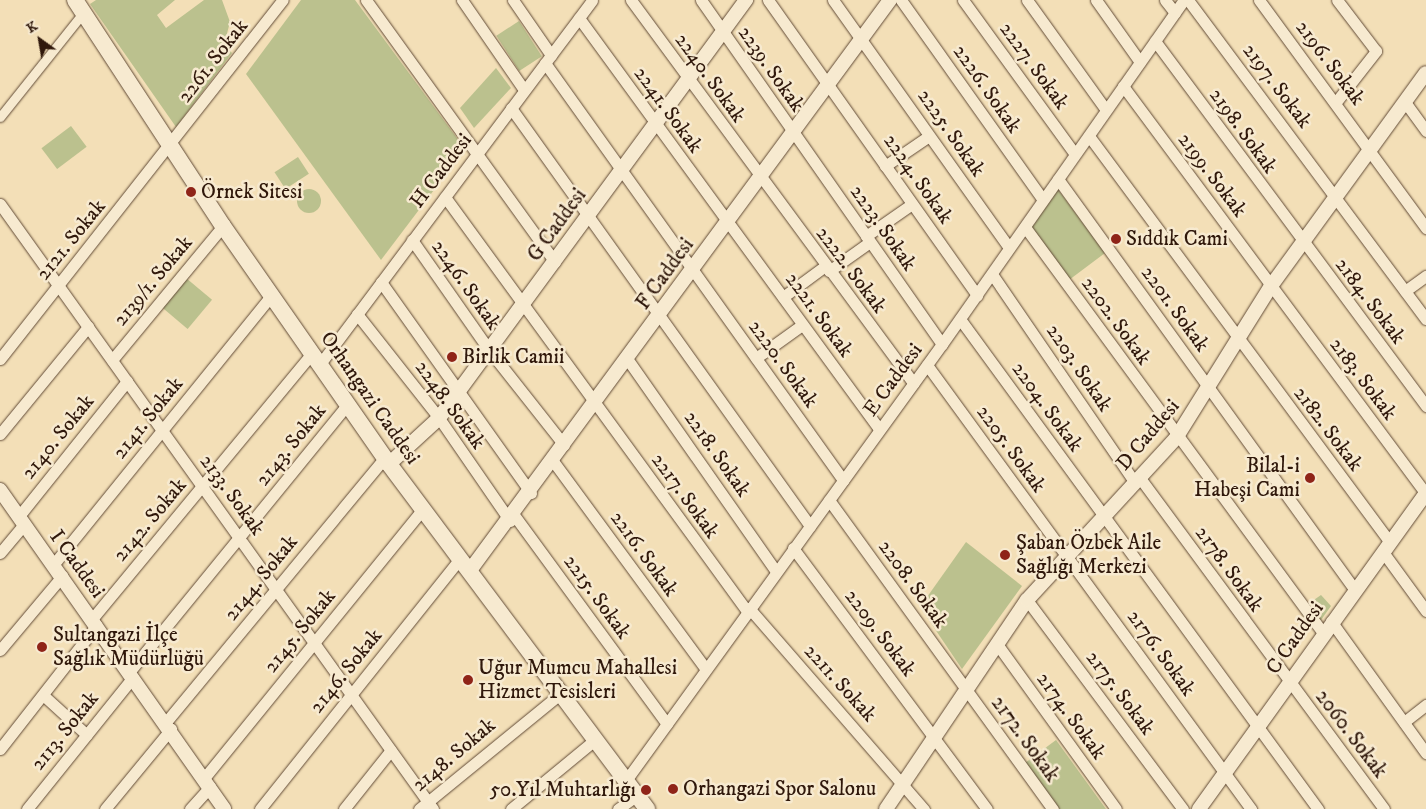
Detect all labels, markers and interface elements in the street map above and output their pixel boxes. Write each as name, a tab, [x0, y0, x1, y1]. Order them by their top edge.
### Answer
street label: 2261. Sokak	[172, 14, 254, 108]
north arrow	[15, 15, 65, 65]
street label: 2196. Sokak	[1290, 16, 1370, 110]
text: K	[23, 17, 41, 38]
street label: 2227. Sokak	[994, 17, 1074, 115]
street label: 2239. Sokak	[732, 21, 810, 117]
street label: 2240. Sokak	[669, 28, 751, 128]
street label: 2197. Sokak	[1237, 39, 1317, 133]
street label: 2226. Sokak	[947, 40, 1027, 138]
street label: 2241. Sokak	[628, 62, 708, 158]
street label: 2198. Sokak	[1204, 83, 1282, 179]
street label: 2225. Sokak	[912, 84, 990, 182]
street label: 2199. Sokak	[1172, 128, 1252, 222]
street label: H Caddesi	[405, 129, 477, 213]
street label: 2224. Sokak	[878, 129, 958, 229]
place label: Örnek Sitesi	[201, 179, 302, 205]
street label: 2223. Sokak	[844, 180, 922, 276]
street label: G Caddesi	[522, 184, 592, 266]
marker: Örnek Sitesi	[185, 186, 197, 198]
street label: 2121. Sokak	[31, 195, 111, 285]
street label: 2222. Sokak	[810, 222, 892, 318]
place label: Sıddık Cami	[1126, 226, 1228, 252]
street label: 2139/1. Sokak	[108, 231, 198, 331]
street label: F Caddesi	[631, 233, 699, 315]
marker: Sıddık Cami	[1110, 233, 1122, 245]
street label: 2246. Sokak	[426, 235, 506, 335]
street label: 2184. Sokak	[1329, 253, 1411, 349]
street label: 2201. Sokak	[1135, 261, 1215, 357]
street label: 2221. Sokak	[780, 268, 858, 362]
street label: 2202. Sokak	[1076, 272, 1156, 370]
street label: 2220. Sokak	[743, 315, 823, 413]
street label: 2203. Sokak	[1041, 319, 1117, 417]
street label: Orhangazi Caddesi	[315, 327, 425, 469]
street label: 2183. Sokak	[1324, 333, 1402, 425]
street label: E Caddesi	[858, 338, 928, 422]
place label: Birlik Camii	[462, 344, 564, 370]
marker: Birlik Camii	[446, 351, 458, 363]
street label: 2248. Sokak	[409, 356, 491, 454]
street label: 2204. Sokak	[1006, 357, 1088, 457]
street label: 2141. Sokak	[107, 372, 189, 464]
street label: 2182. Sokak	[1288, 382, 1368, 476]
street label: 2140. Sokak	[16, 390, 100, 484]
street label: D Caddesi	[1111, 394, 1185, 476]
street label: 2143. Sokak	[250, 399, 332, 491]
street label: 2205. Sokak	[971, 400, 1051, 498]
street label: 2218. Sokak	[678, 406, 756, 502]
street label: 2217. Sokak	[646, 448, 724, 544]
street label: 2133. Sokak	[194, 450, 270, 540]
place label: Bilal-i Habeşi Cami	[1194, 453, 1300, 503]
marker: Bilal-i Habeşi Cami	[1304, 472, 1316, 484]
street label: 2142. Sokak	[108, 473, 192, 567]
street label: 2216. Sokak	[605, 506, 683, 602]
street label: 2178. Sokak	[1189, 521, 1269, 617]
street label: I Caddesi	[44, 525, 110, 603]
street label: 2144. Sokak	[219, 530, 303, 626]
place label: Şaban Özbek Aile Sağlığı Merkezi	[1016, 530, 1161, 580]
street label: 2208. Sokak	[873, 535, 953, 633]
marker: Şaban Özbek Aile Sağlığı Merkezi	[998, 548, 1012, 562]
street label: 2215. Sokak	[558, 550, 636, 644]
street label: 2145. Sokak	[259, 584, 341, 678]
street label: 2209. Sokak	[839, 584, 921, 682]
street label: C Caddesi	[1261, 597, 1329, 679]
street label: 2176. Sokak	[1121, 605, 1201, 701]
place label: Sultangazi İlçe Sağlık Müdürlüğü	[53, 622, 204, 672]
street label: 2146. Sokak	[304, 624, 388, 718]
street label: 2211. Sokak	[798, 639, 882, 727]
marker: Sultangazi İlçe Sağlık Müdürlüğü	[35, 640, 49, 654]
street label: 2175. Sokak	[1080, 646, 1160, 740]
place label: Uğur Mumcu Mahallesi Hizmet Tesisleri	[478, 655, 677, 705]
street label: 2174. Sokak	[1031, 667, 1111, 765]
marker: Uğur Mumcu Mahallesi Hizmet Tesisleri	[462, 674, 474, 686]
street label: 2060. Sokak	[1310, 685, 1392, 783]
street label: 2113. Sokak	[26, 687, 104, 775]
street label: 2172. Sokak	[985, 691, 1065, 787]
street label: 2148. Sokak	[407, 713, 501, 797]
place label: Orhangazi Spor Salonu	[683, 776, 876, 802]
place label: 50.Yıl Muhtarlığı	[490, 777, 636, 803]
marker: Orhangazi Spor Salonu	[667, 783, 679, 795]
marker: 50.Yıl Muhtarlığı	[640, 784, 652, 796]

